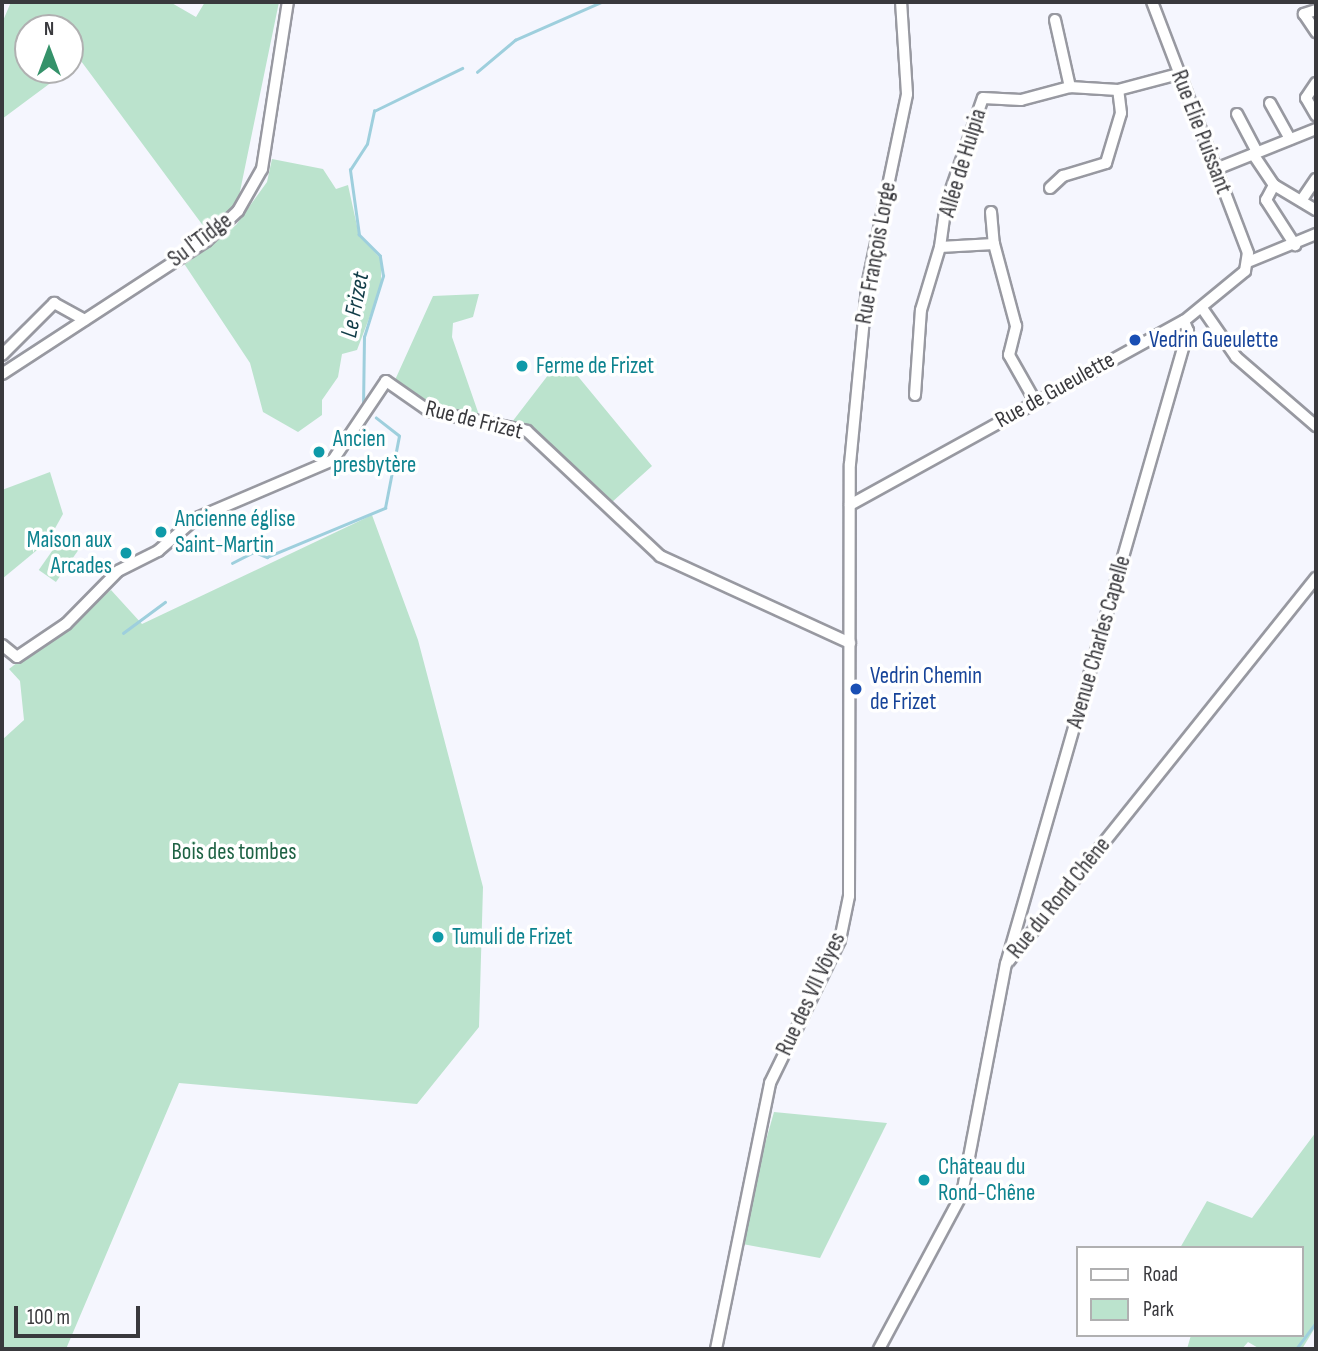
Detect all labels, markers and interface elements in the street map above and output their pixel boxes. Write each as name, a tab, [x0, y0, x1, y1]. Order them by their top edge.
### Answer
north arrow	[14, 14, 84, 84]
text: N	[44, 18, 54, 41]
street label: Rue Elie Puissant	[1165, 66, 1237, 198]
street label: Allée de Hulpia	[933, 106, 993, 220]
street label: Rue François Lorge	[850, 180, 902, 326]
street label: Su l'Tîdge	[163, 207, 237, 273]
water label: Le Frizet	[335, 270, 375, 340]
place label: Vedrin Gueulette	[1149, 326, 1278, 354]
marker: Vedrin Gueulette	[1127, 332, 1143, 348]
street label: Rue de Gueulette	[991, 346, 1119, 434]
place label: Ferme de Frizet	[536, 352, 654, 380]
marker: Ferme de Frizet	[514, 358, 530, 374]
street label: Rue de Frizet	[422, 395, 526, 445]
place label: Ancien presbytère	[333, 425, 416, 479]
marker: Ancien presbytère	[311, 444, 327, 460]
place label: Ancienne église Saint-Martin	[175, 505, 295, 559]
marker: Ancienne église Saint-Martin	[153, 524, 169, 540]
place label: Maison aux Arcades	[27, 526, 112, 580]
marker: Maison aux Arcades	[118, 545, 134, 561]
street label: Avenue Charles Capelle	[1061, 553, 1137, 731]
place label: Vedrin Chemin de Frizet	[870, 662, 982, 716]
marker: Vedrin Chemin de Frizet	[848, 681, 864, 697]
street label: Rue du Rond Chêne	[1002, 832, 1116, 964]
park label: Bois des tombes	[172, 838, 296, 866]
place label: Tumuli de Frizet	[452, 923, 573, 951]
street label: Rue des VII Vôyes	[771, 928, 851, 1060]
marker: Tumuli de Frizet	[430, 929, 446, 945]
place label: Château du Rond-Chêne	[938, 1153, 1035, 1207]
marker: Château du Rond-Chêne	[916, 1172, 932, 1188]
legend	[1076, 1246, 1304, 1337]
text: Road	[1143, 1262, 1178, 1287]
scale bar	[18, 1292, 144, 1336]
text: Park	[1143, 1297, 1174, 1322]
text: 100 m	[27, 1305, 70, 1330]

